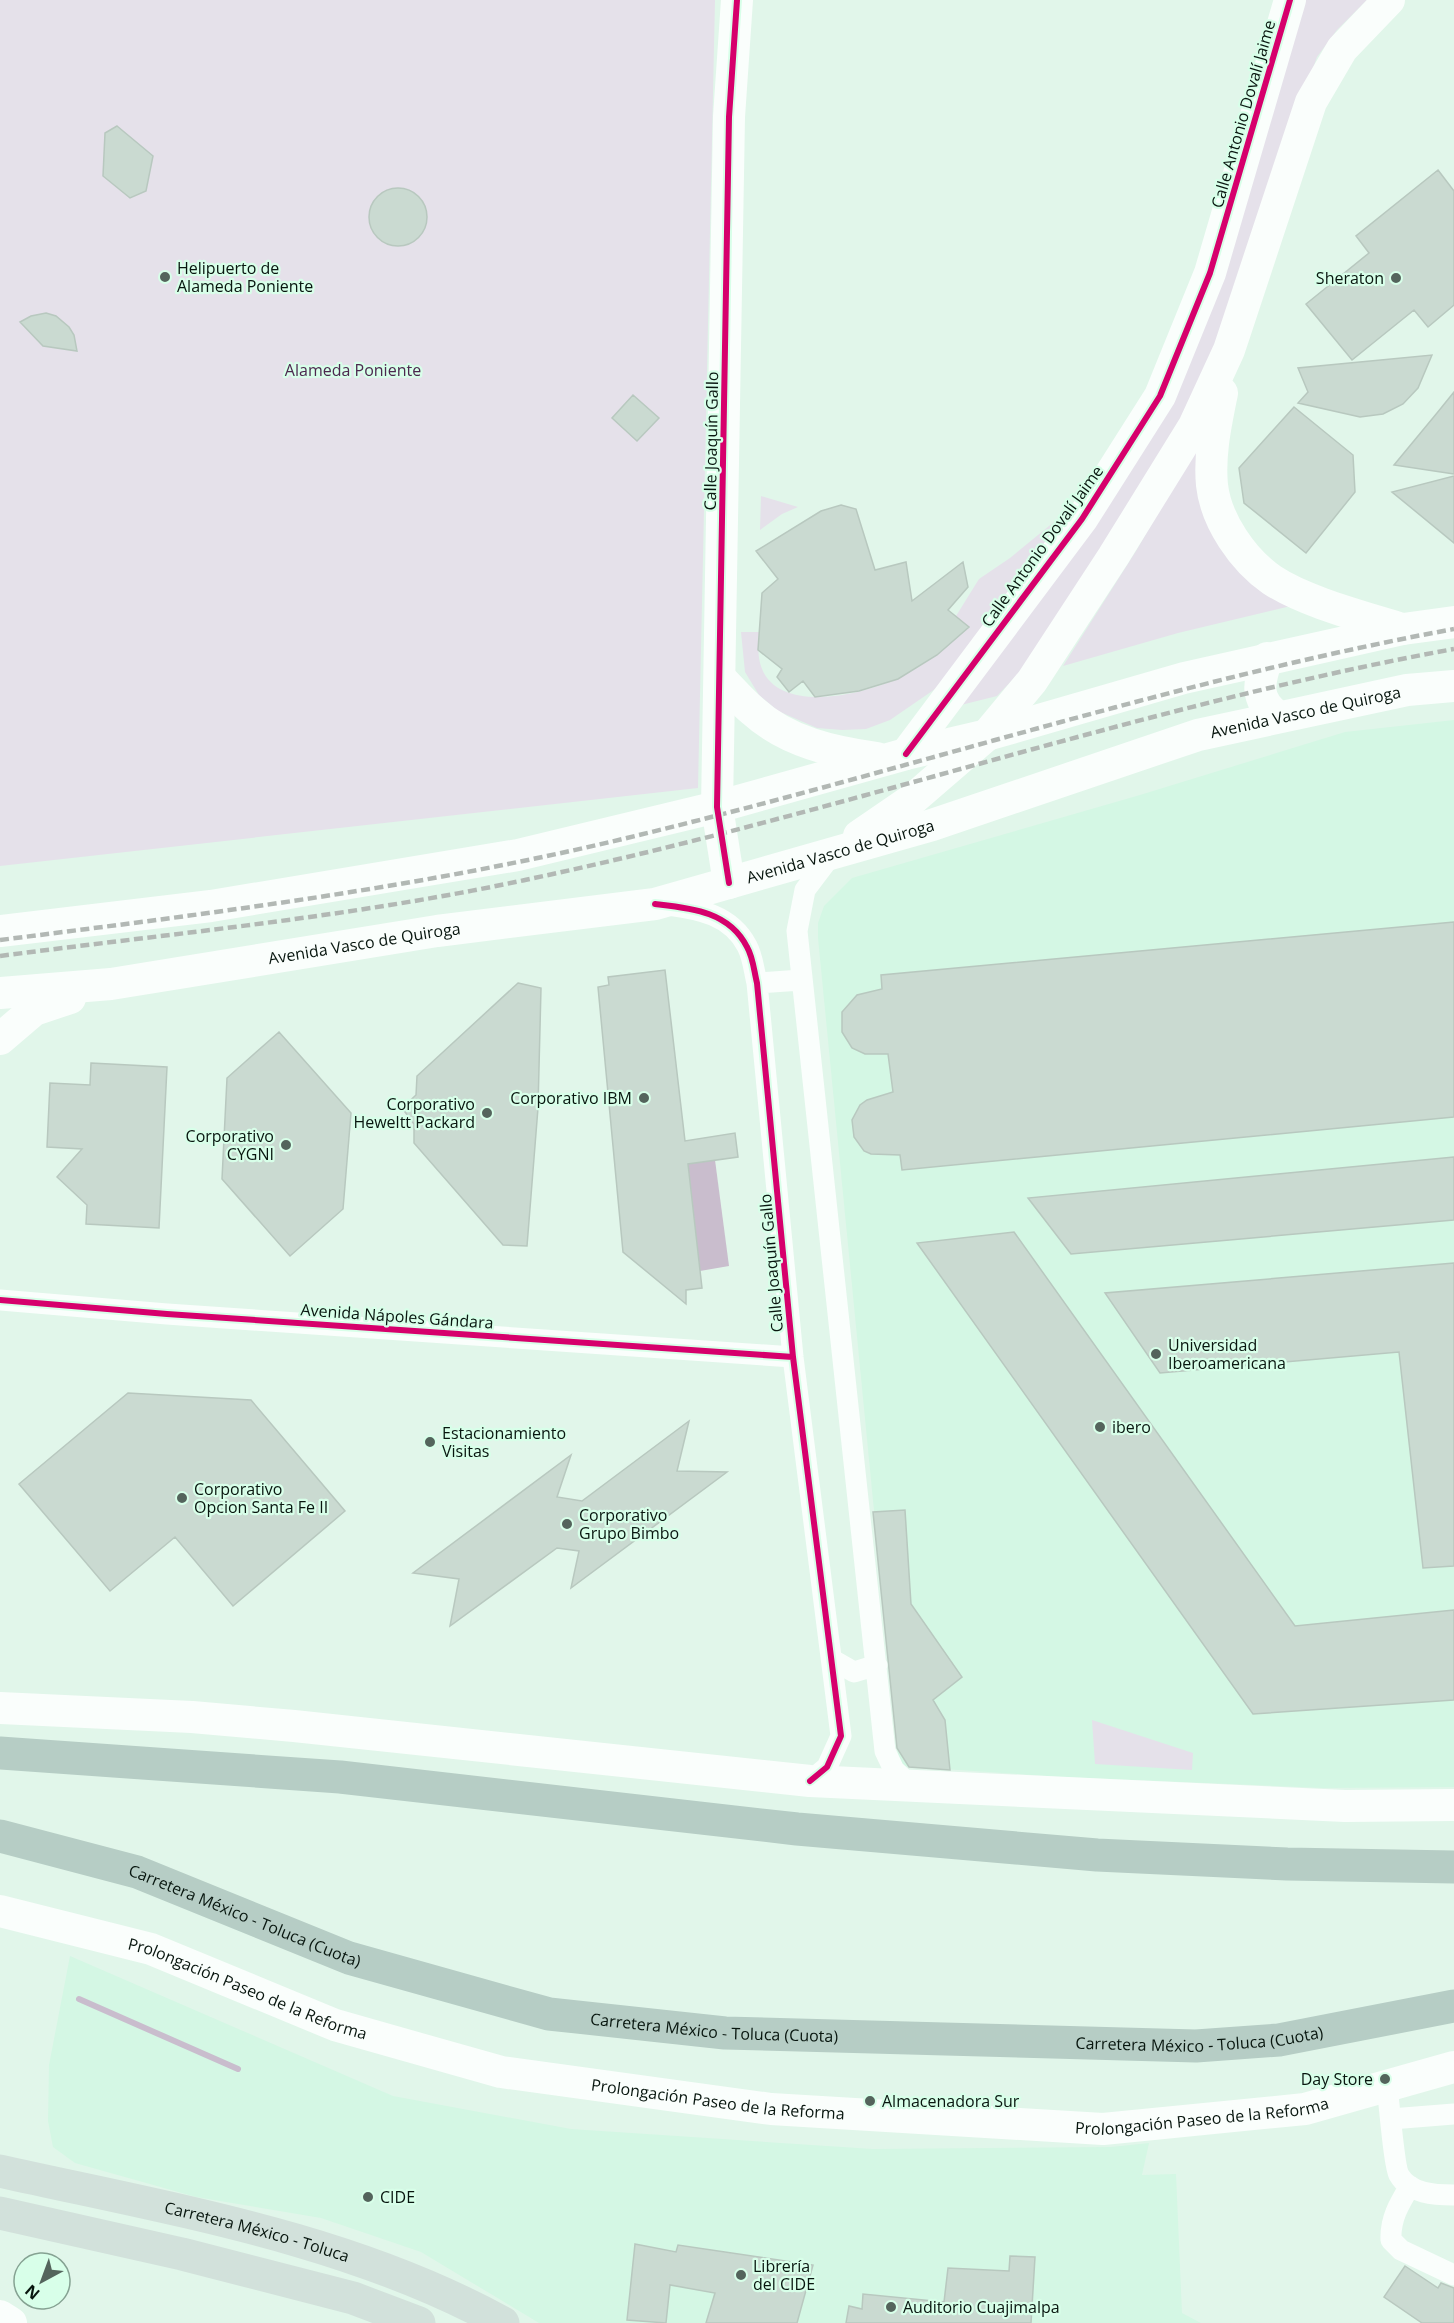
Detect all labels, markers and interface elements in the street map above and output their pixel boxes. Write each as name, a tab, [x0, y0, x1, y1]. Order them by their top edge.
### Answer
street label: Calle Antonio Dovalí Jaime	[1206, 17, 1280, 210]
place label: Helipuerto de Alameda Poniente	[177, 257, 313, 297]
place label: Sheraton	[1316, 267, 1384, 289]
marker: Helipuerto de Alameda Poniente	[158, 270, 172, 284]
marker: Sheraton	[1389, 271, 1403, 285]
park label: Alameda Poniente	[285, 359, 421, 381]
street label: Calle Joaquín Gallo	[699, 371, 723, 511]
street label: Calle Antonio Dovalí Jaime	[976, 461, 1108, 631]
street label: Avenida Vasco de Quiroga	[1208, 681, 1403, 743]
street label: Avenida Vasco de Quiroga	[744, 814, 937, 888]
street label: Avenida Vasco de Quiroga	[267, 917, 462, 969]
place label: Corporativo IBM	[510, 1087, 632, 1109]
marker: Corporativo IBM	[637, 1091, 651, 1105]
place label: Corporativo Heweltt Packard	[353, 1093, 475, 1133]
marker: Corporativo Heweltt Packard	[480, 1106, 494, 1120]
place label: Corporativo CYGNI	[186, 1125, 274, 1165]
marker: Corporativo CYGNI	[279, 1138, 293, 1152]
street label: Calle Joaquín Gallo	[754, 1193, 788, 1333]
street label: Avenida Nápoles Gándara	[300, 1298, 494, 1334]
place label: Universidad Iberoamericana	[1168, 1334, 1286, 1374]
marker: Universidad Iberoamericana	[1149, 1347, 1163, 1361]
place label: ibero	[1112, 1416, 1151, 1438]
marker: ibero	[1093, 1420, 1107, 1434]
place label: Estacionamiento Visitas	[442, 1422, 566, 1462]
marker: Estacionamiento Visitas	[423, 1435, 437, 1449]
place label: Corporativo Opcion Santa Fe II	[194, 1478, 328, 1518]
marker: Corporativo Opcion Santa Fe II	[175, 1491, 189, 1505]
place label: Corporativo Grupo Bimbo	[579, 1504, 679, 1544]
marker: Corporativo Grupo Bimbo	[560, 1517, 574, 1531]
street label: Carretera México - Toluca (Cuota)	[127, 1859, 364, 1972]
street label: Prolongación Paseo de la Reforma	[126, 1933, 370, 2045]
street label: Carretera México - Toluca (Cuota)	[589, 2008, 839, 2047]
street label: Carretera México - Toluca (Cuota)	[1075, 2021, 1325, 2057]
place label: Day Store	[1301, 2068, 1373, 2090]
marker: Day Store	[1378, 2072, 1392, 2086]
street label: Prolongación Paseo de la Reforma	[590, 2073, 845, 2124]
place label: Almacenadora Sur	[882, 2090, 1020, 2112]
street label: Prolongación Paseo de la Reforma	[1074, 2092, 1331, 2140]
marker: Almacenadora Sur	[863, 2094, 877, 2108]
place label: CIDE	[380, 2186, 415, 2208]
marker: CIDE	[361, 2190, 375, 2204]
street label: Carretera México - Toluca	[162, 2196, 352, 2267]
north arrow	[12, 2251, 72, 2311]
place label: Librería del CIDE	[753, 2255, 815, 2295]
marker: Librería del CIDE	[734, 2268, 748, 2282]
text: N	[20, 2280, 44, 2305]
place label: Auditorio Cuajimalpa	[903, 2296, 1060, 2318]
marker: Auditorio Cuajimalpa	[884, 2300, 898, 2314]

